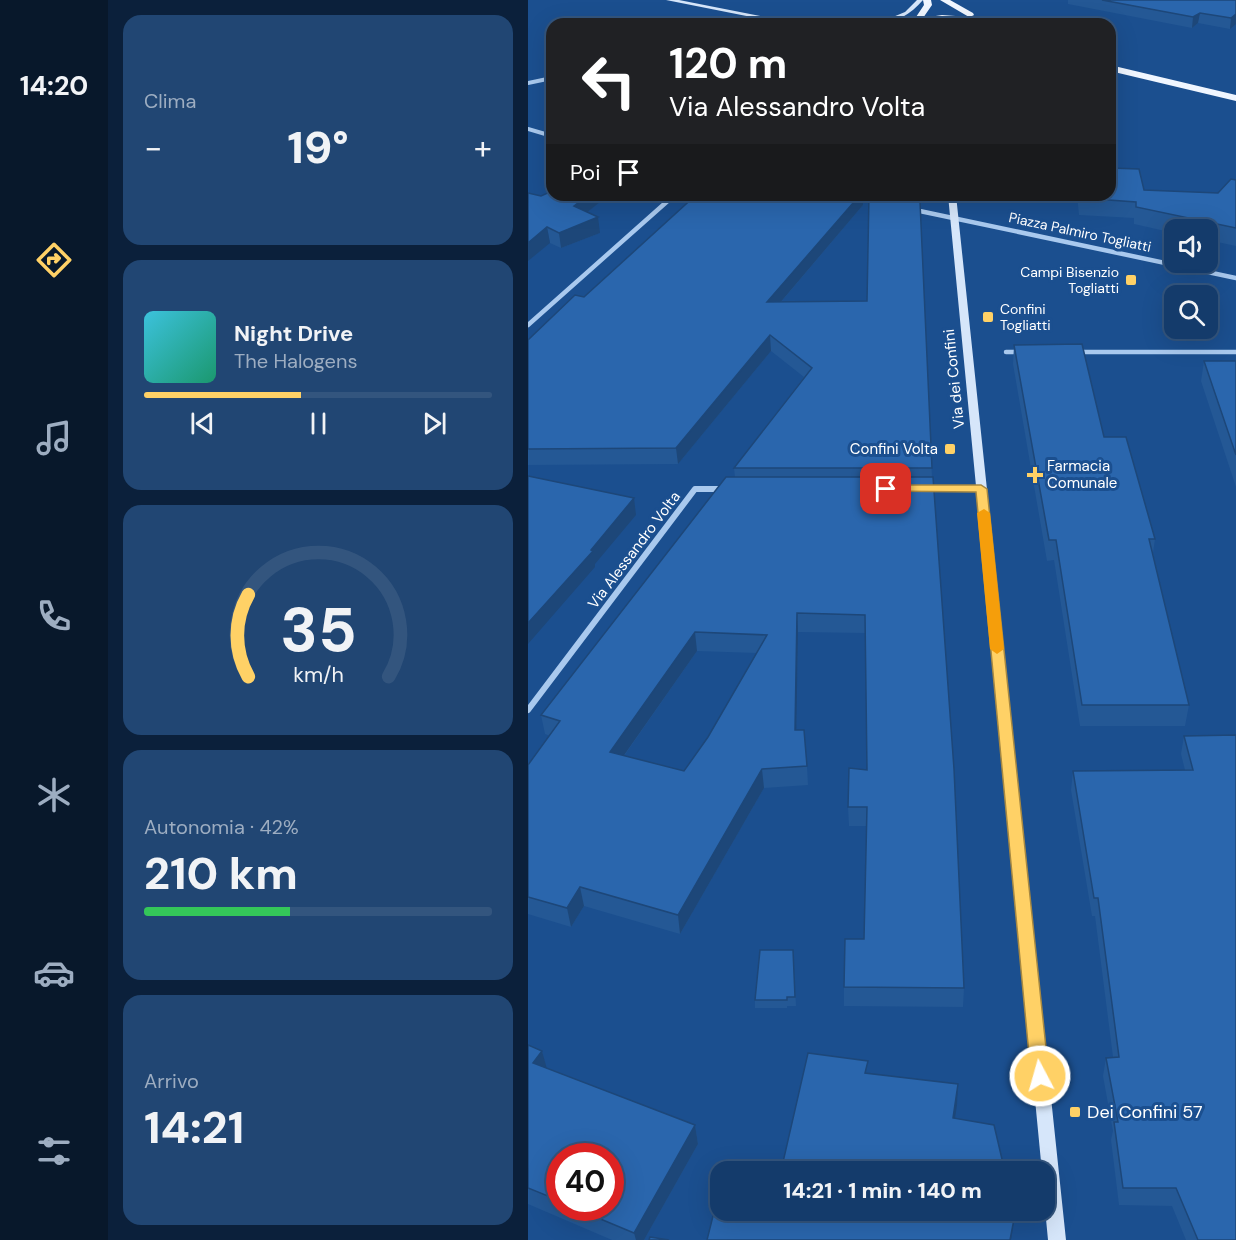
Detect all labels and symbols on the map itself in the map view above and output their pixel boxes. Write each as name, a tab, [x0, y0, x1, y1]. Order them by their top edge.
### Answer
street label: Piazza Palmiro Togliatti	[1007, 208, 1153, 256]
place label: Campi Bisenzio Togliatti	[1020, 263, 1119, 297]
marker: Campi Bisenzio Togliatti	[1124, 273, 1138, 287]
place label: Confini Togliatti	[1000, 300, 1051, 334]
marker: Confini Togliatti	[981, 310, 995, 324]
street label: Via dei Confini	[939, 328, 969, 430]
place label: Confini Volta	[850, 439, 938, 459]
marker: Confini Volta	[943, 442, 957, 456]
place label: Farmacia Comunale	[1047, 456, 1117, 493]
pin	[860, 463, 911, 514]
marker: Farmacia Comunale	[1028, 468, 1042, 482]
street label: Via Alessandro Volta	[583, 487, 685, 613]
position arrow	[1008, 1044, 1072, 1108]
place label: Dei Confini 57	[1087, 1100, 1203, 1124]
marker: Dei Confini 57	[1068, 1105, 1082, 1119]
speed limit sign: 40	[546, 1143, 624, 1221]

